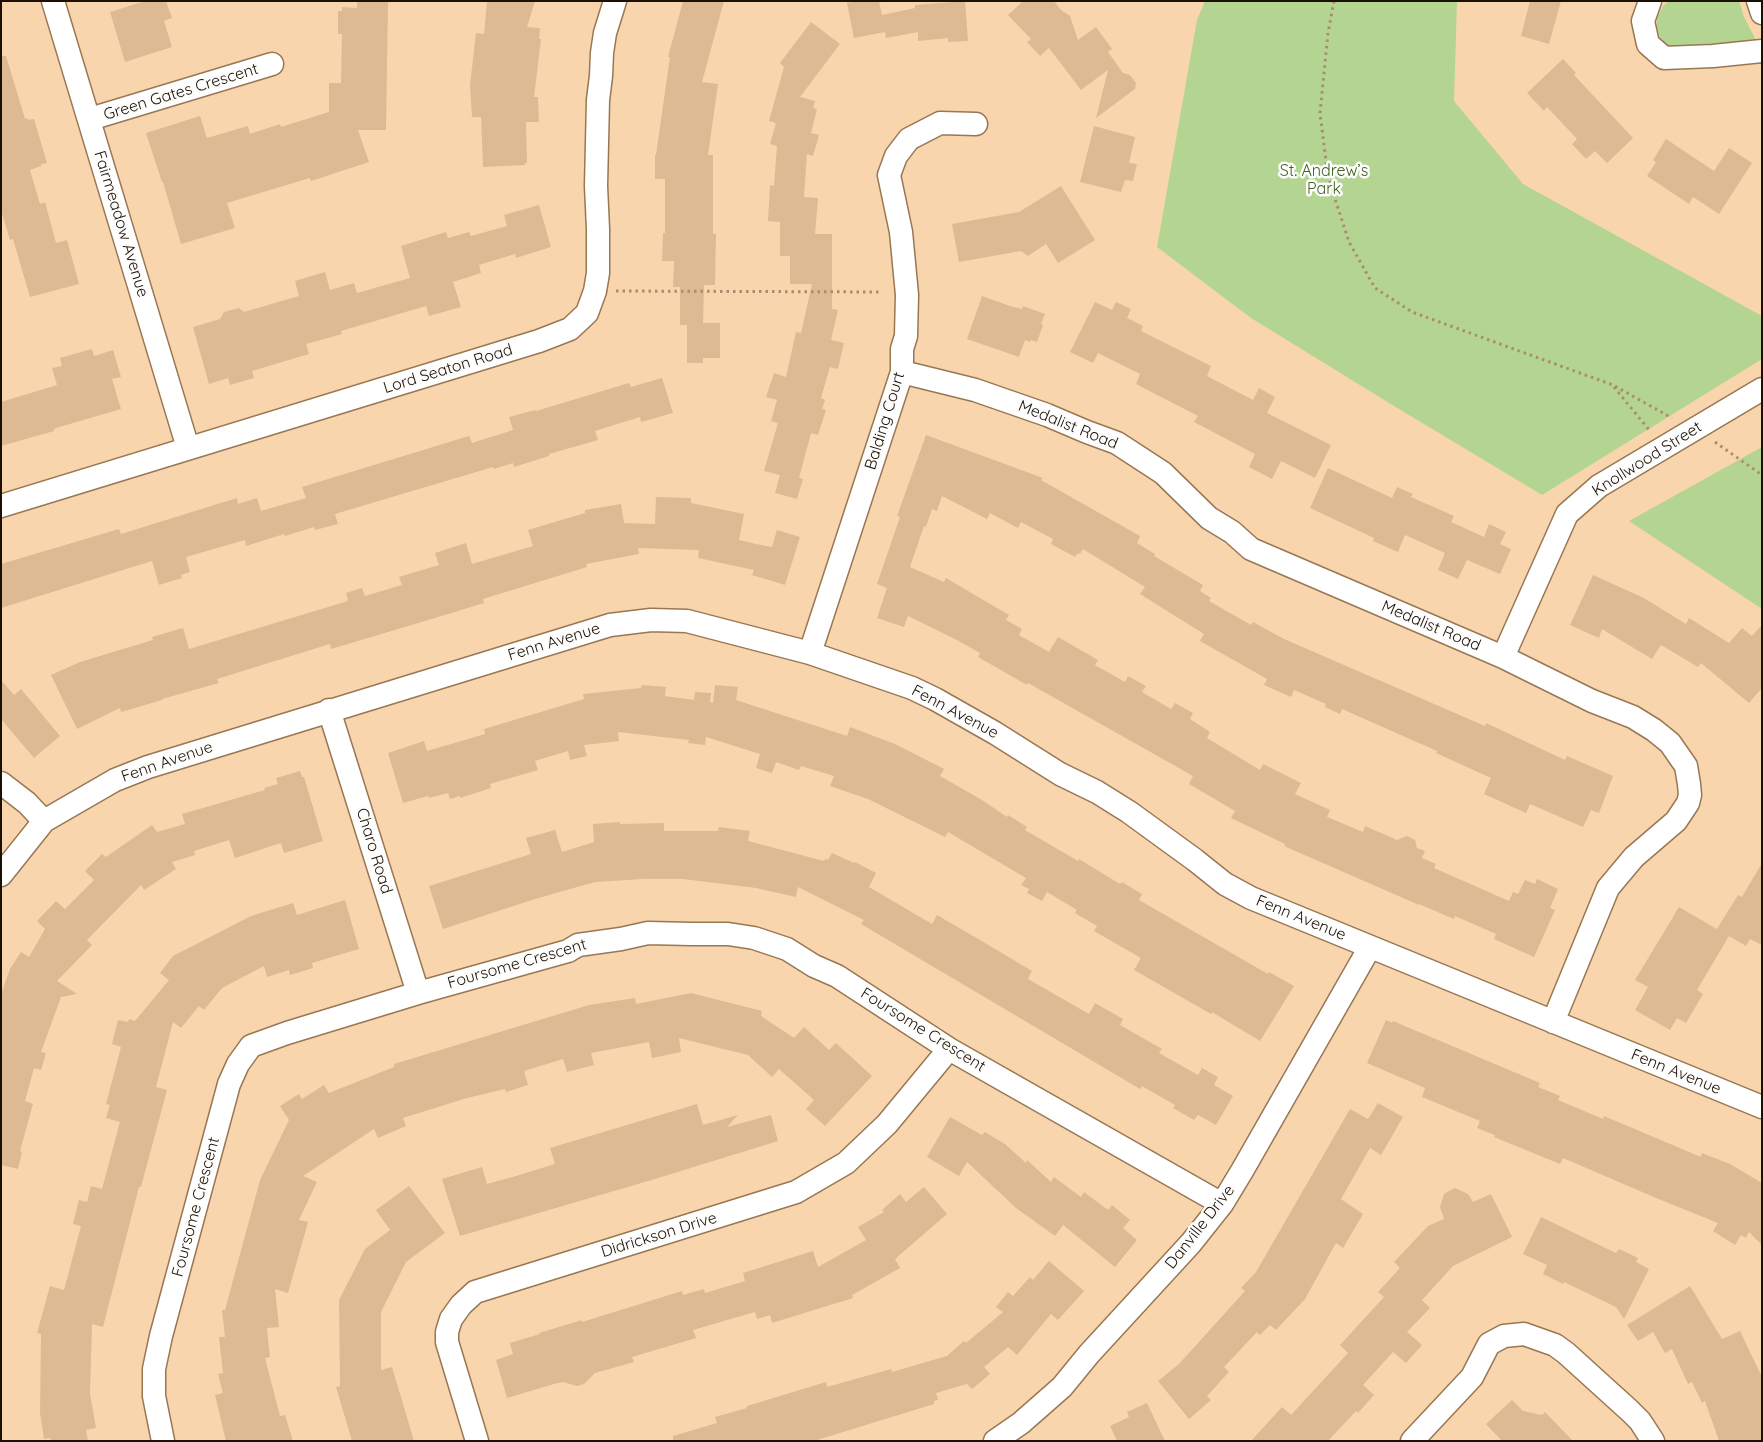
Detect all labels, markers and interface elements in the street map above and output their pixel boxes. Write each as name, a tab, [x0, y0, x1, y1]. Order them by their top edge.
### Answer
street label: Green Gates Crescent	[101, 59, 261, 125]
street label: Fairmeadow Avenue	[90, 149, 152, 299]
park label: St. Andrew’s Park	[1280, 161, 1368, 199]
street label: Lord Seaton Road	[381, 340, 515, 398]
street label: Balding Court	[861, 370, 909, 472]
street label: Medalist Road	[1015, 396, 1121, 454]
street label: Knollwood Street	[1589, 418, 1705, 500]
street label: Medalist Road	[1379, 597, 1483, 655]
street label: Fenn Avenue	[506, 619, 602, 665]
street label: Fenn Avenue	[908, 681, 1002, 743]
street label: Fenn Avenue	[119, 737, 215, 787]
street label: Charo Road	[352, 806, 396, 896]
street label: Fenn Avenue	[1253, 891, 1349, 945]
street label: Foursome Crescent	[445, 935, 589, 993]
street label: Foursome Crescent	[857, 984, 989, 1076]
street label: Fenn Avenue	[1628, 1045, 1724, 1099]
street label: Foursome Crescent	[168, 1135, 224, 1279]
street label: Danville Drive	[1161, 1181, 1239, 1273]
street label: Didrickson Drive	[599, 1208, 719, 1262]

